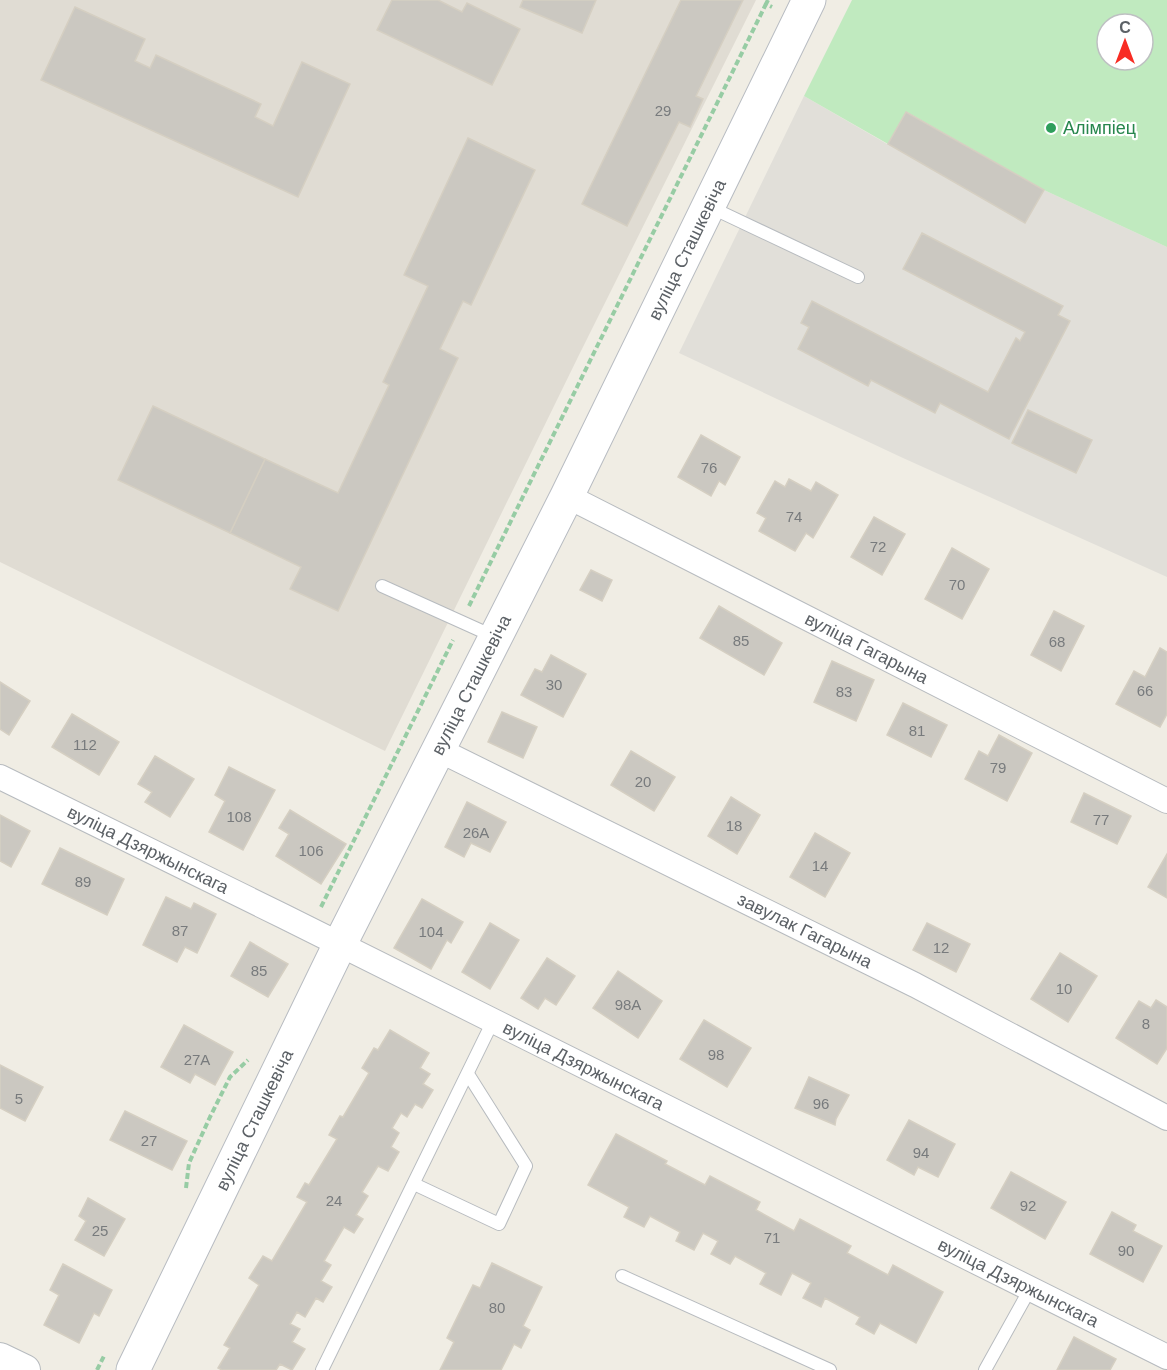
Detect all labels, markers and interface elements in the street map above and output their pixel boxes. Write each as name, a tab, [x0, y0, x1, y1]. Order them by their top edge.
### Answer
north arrow	[1095, 12, 1155, 72]
text: С	[1119, 19, 1131, 36]
house number: 29	[655, 102, 671, 119]
place label: Алімпіец	[1063, 118, 1136, 138]
marker: Алімпіец	[1044, 121, 1058, 135]
street label: вуліца Сташкевіча	[644, 175, 730, 323]
house number: 76	[701, 459, 717, 476]
house number: 74	[786, 508, 802, 525]
house number: 72	[870, 538, 886, 555]
house number: 70	[949, 576, 965, 593]
street label: вуліца Гагарына	[802, 609, 932, 688]
street label: вуліца Сташкевіча	[427, 611, 515, 758]
house number: 85	[733, 632, 749, 649]
house number: 68	[1049, 633, 1065, 650]
house number: 30	[546, 676, 562, 693]
house number: 66	[1137, 682, 1153, 699]
house number: 83	[836, 683, 852, 700]
house number: 81	[909, 722, 925, 739]
house number: 112	[73, 736, 97, 753]
house number: 79	[990, 759, 1006, 776]
house number: 20	[635, 773, 651, 790]
street label: вуліца Дзяржынскага	[64, 802, 233, 898]
house number: 108	[226, 808, 252, 825]
house number: 77	[1093, 811, 1109, 828]
house number: 18	[726, 817, 742, 834]
house number: 26А	[463, 824, 489, 841]
house number: 106	[298, 842, 324, 859]
house number: 14	[812, 857, 828, 874]
house number: 89	[75, 873, 91, 890]
street label: завулак Гагарына	[734, 889, 876, 973]
house number: 87	[172, 922, 188, 939]
house number: 104	[418, 923, 444, 940]
house number: 12	[933, 939, 949, 956]
house number: 85	[251, 962, 267, 979]
house number: 10	[1056, 980, 1072, 997]
house number: 98А	[615, 996, 641, 1013]
house number: 8	[1142, 1015, 1150, 1032]
street label: вуліца Дзяржынскага	[500, 1017, 668, 1115]
street label: вуліца Сташкевіча	[212, 1045, 298, 1194]
house number: 98	[708, 1046, 724, 1063]
house number: 27А	[184, 1051, 210, 1068]
house number: 5	[15, 1090, 23, 1107]
house number: 96	[813, 1095, 829, 1112]
house number: 27	[141, 1132, 157, 1149]
house number: 94	[913, 1144, 929, 1161]
house number: 24	[326, 1192, 342, 1209]
house number: 92	[1020, 1197, 1036, 1214]
house number: 25	[92, 1222, 108, 1239]
house number: 71	[764, 1229, 780, 1246]
street label: вуліца Дзяржынскага	[935, 1234, 1103, 1332]
house number: 90	[1118, 1242, 1134, 1259]
house number: 80	[489, 1299, 505, 1316]

